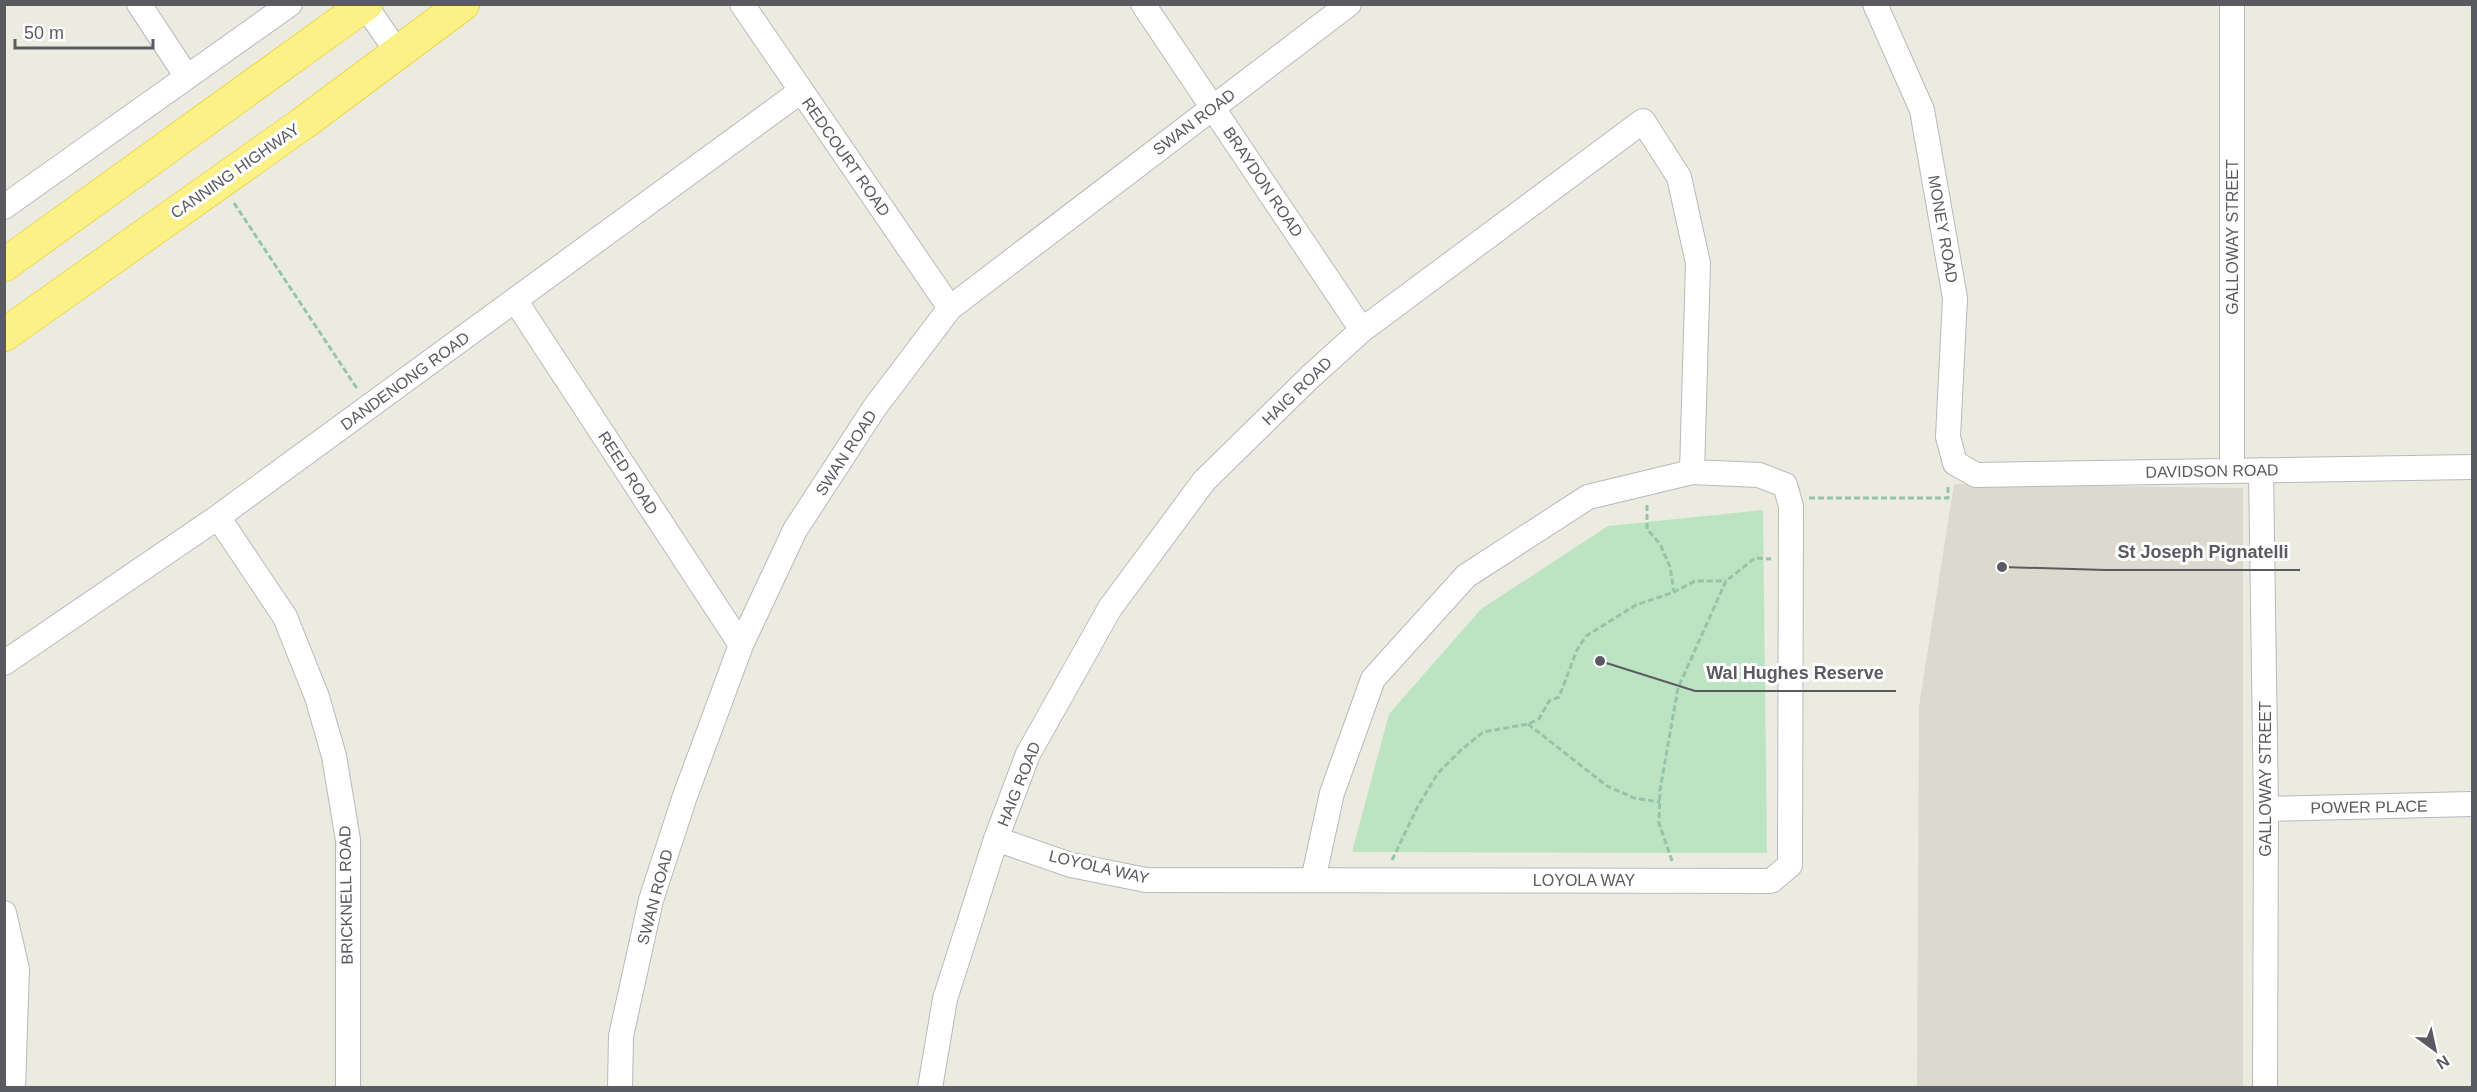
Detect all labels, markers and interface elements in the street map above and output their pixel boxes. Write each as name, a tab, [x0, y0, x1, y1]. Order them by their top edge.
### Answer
scale bar	[15, 12, 153, 50]
text: 50 m	[24, 23, 64, 43]
street label: SWAN ROAD	[1150, 86, 1238, 158]
street label: REDCOURT ROAD	[799, 94, 893, 220]
street label: CANNING HIGHWAY	[168, 120, 303, 222]
street label: BRAYDON ROAD	[1220, 124, 1306, 240]
street label: GALLOWAY STREET	[2224, 159, 2241, 315]
street label: MONEY ROAD	[1925, 174, 1961, 284]
street label: DANDENONG ROAD	[337, 329, 473, 433]
street label: HAIG ROAD	[1259, 354, 1335, 428]
street label: SWAN ROAD	[812, 407, 880, 499]
street label: REED ROAD	[595, 428, 661, 518]
street label: DAVIDSON ROAD	[2145, 461, 2279, 481]
callout: St Joseph Pignatelli	[2105, 534, 2300, 570]
text: St Joseph Pignatelli	[2117, 542, 2289, 562]
callout: Wal Hughes Reserve	[1695, 655, 1896, 691]
text: Wal Hughes Reserve	[1706, 663, 1884, 683]
street label: GALLOWAY STREET	[2257, 701, 2274, 857]
street label: HAIG ROAD	[994, 739, 1044, 829]
street label: POWER PLACE	[2310, 797, 2428, 817]
street label: BRICKNELL ROAD	[336, 825, 356, 965]
street label: SWAN ROAD	[634, 847, 676, 947]
street label: LOYOLA WAY	[1047, 847, 1151, 887]
street label: LOYOLA WAY	[1533, 872, 1635, 889]
north arrow	[2405, 1020, 2465, 1080]
text: N	[2433, 1052, 2452, 1072]

